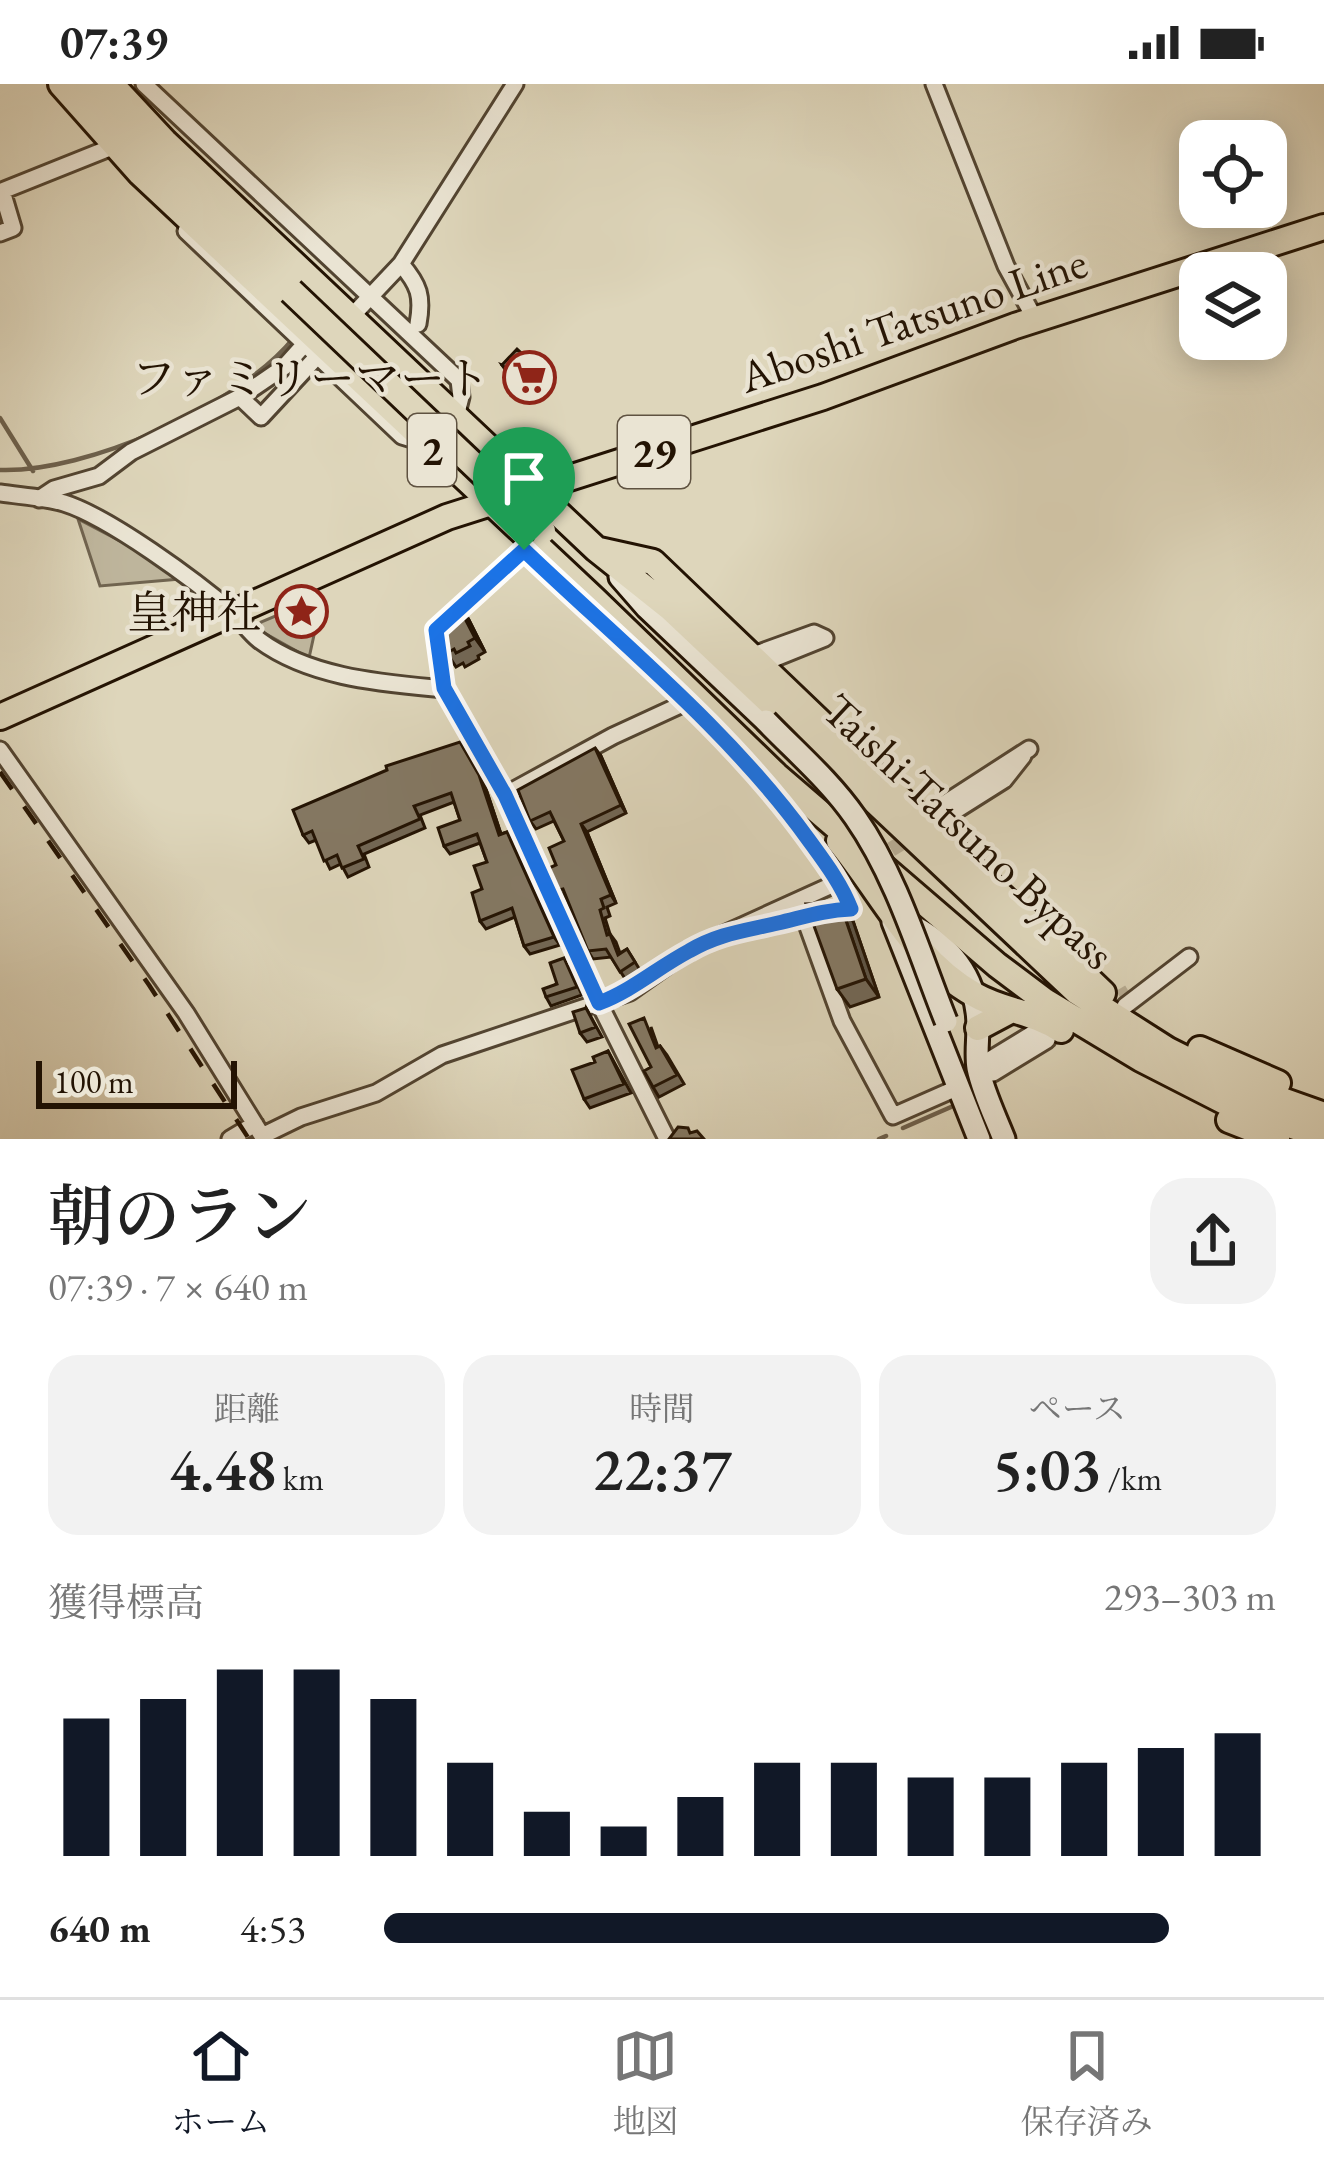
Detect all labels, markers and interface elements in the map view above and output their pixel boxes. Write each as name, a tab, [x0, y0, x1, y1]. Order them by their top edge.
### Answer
text: 07:39	[60, 13, 168, 71]
map controls	[1179, 120, 1287, 360]
button: locate	[1179, 120, 1287, 228]
street label: Aboshi Tatsuno Line	[731, 232, 1094, 406]
button: layers	[1179, 252, 1287, 360]
place label: ファミリーマート	[131, 349, 490, 407]
supermarket icon: ファミリーマート	[501, 350, 557, 406]
road number: 2	[408, 414, 456, 486]
road number: 29	[618, 416, 690, 488]
pin	[473, 427, 575, 550]
icon: arrive	[491, 445, 557, 511]
place label: 皇神社	[127, 583, 262, 641]
place icon: 皇神社	[273, 584, 329, 640]
street label: Taishi-Tatsuno Bypass	[811, 680, 1127, 982]
scale bar	[36, 1055, 237, 1108]
text: 100 m	[54, 1060, 134, 1103]
text: 朝のラン	[48, 1173, 312, 1259]
button: share	[1150, 1178, 1276, 1304]
text: 07:39 · 7 × 640 m	[48, 1261, 308, 1312]
text: 距離	[214, 1387, 280, 1430]
text: 時間	[629, 1387, 695, 1430]
text: ペース	[1029, 1387, 1126, 1430]
text: 4.48	[169, 1430, 276, 1508]
text: 22:37	[592, 1430, 732, 1508]
text: 5:03	[993, 1430, 1101, 1508]
text: km	[276, 1457, 324, 1500]
text: /km	[1101, 1457, 1162, 1500]
text: 293–303 m	[1104, 1571, 1276, 1622]
text: 獲得標高	[48, 1577, 204, 1628]
text: 640 m	[48, 1903, 151, 1954]
text: 4:53	[240, 1903, 306, 1954]
tab: ホーム	[171, 2023, 270, 2143]
tab: 地図	[612, 2023, 678, 2143]
tab: 保存済み	[1021, 2023, 1153, 2143]

